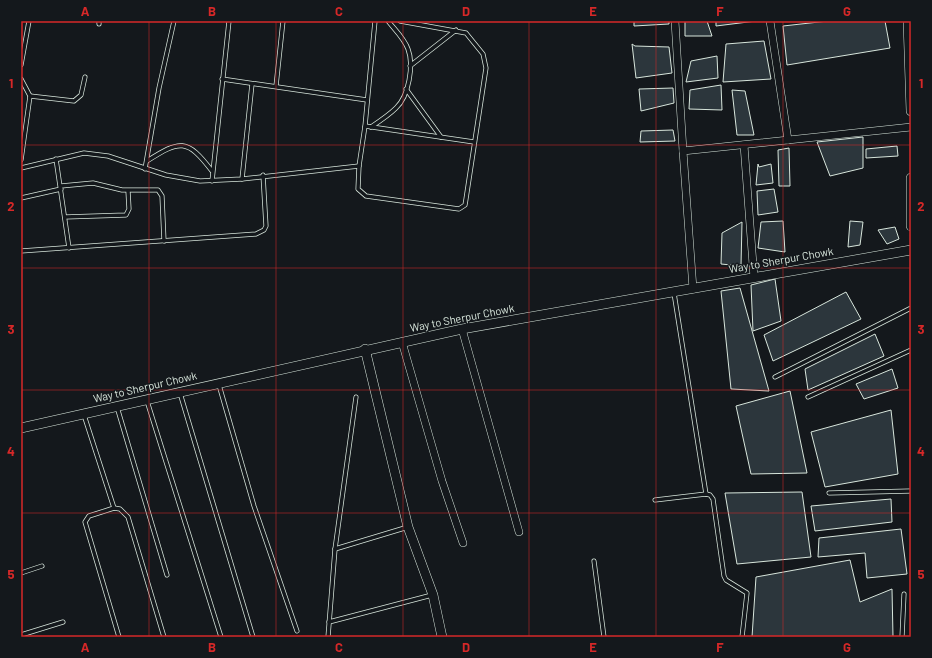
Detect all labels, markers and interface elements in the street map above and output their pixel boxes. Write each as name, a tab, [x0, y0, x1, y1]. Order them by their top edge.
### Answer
text: A	[81, 3, 90, 19]
text: B	[208, 3, 216, 19]
text: C	[335, 3, 343, 19]
text: D	[462, 3, 470, 19]
text: E	[589, 3, 597, 19]
text: F	[716, 3, 724, 19]
text: G	[843, 3, 851, 19]
text: 1	[9, 75, 13, 91]
text: 1	[919, 75, 923, 91]
text: 2	[7, 198, 15, 214]
text: 2	[917, 198, 925, 214]
street label: Way to Sherpur Chowk	[728, 244, 835, 275]
street label: Way to Sherpur Chowk	[409, 301, 516, 334]
text: 3	[7, 321, 15, 337]
text: 3	[917, 321, 925, 337]
street label: Way to Sherpur Chowk	[92, 368, 198, 405]
text: 4	[7, 443, 15, 459]
text: 4	[917, 443, 925, 459]
text: 5	[7, 566, 15, 582]
text: 5	[917, 566, 925, 582]
text: A	[81, 639, 90, 655]
text: B	[208, 639, 216, 655]
text: C	[335, 639, 343, 655]
text: D	[462, 639, 470, 655]
text: E	[589, 639, 597, 655]
text: F	[716, 639, 724, 655]
text: G	[843, 639, 851, 655]

